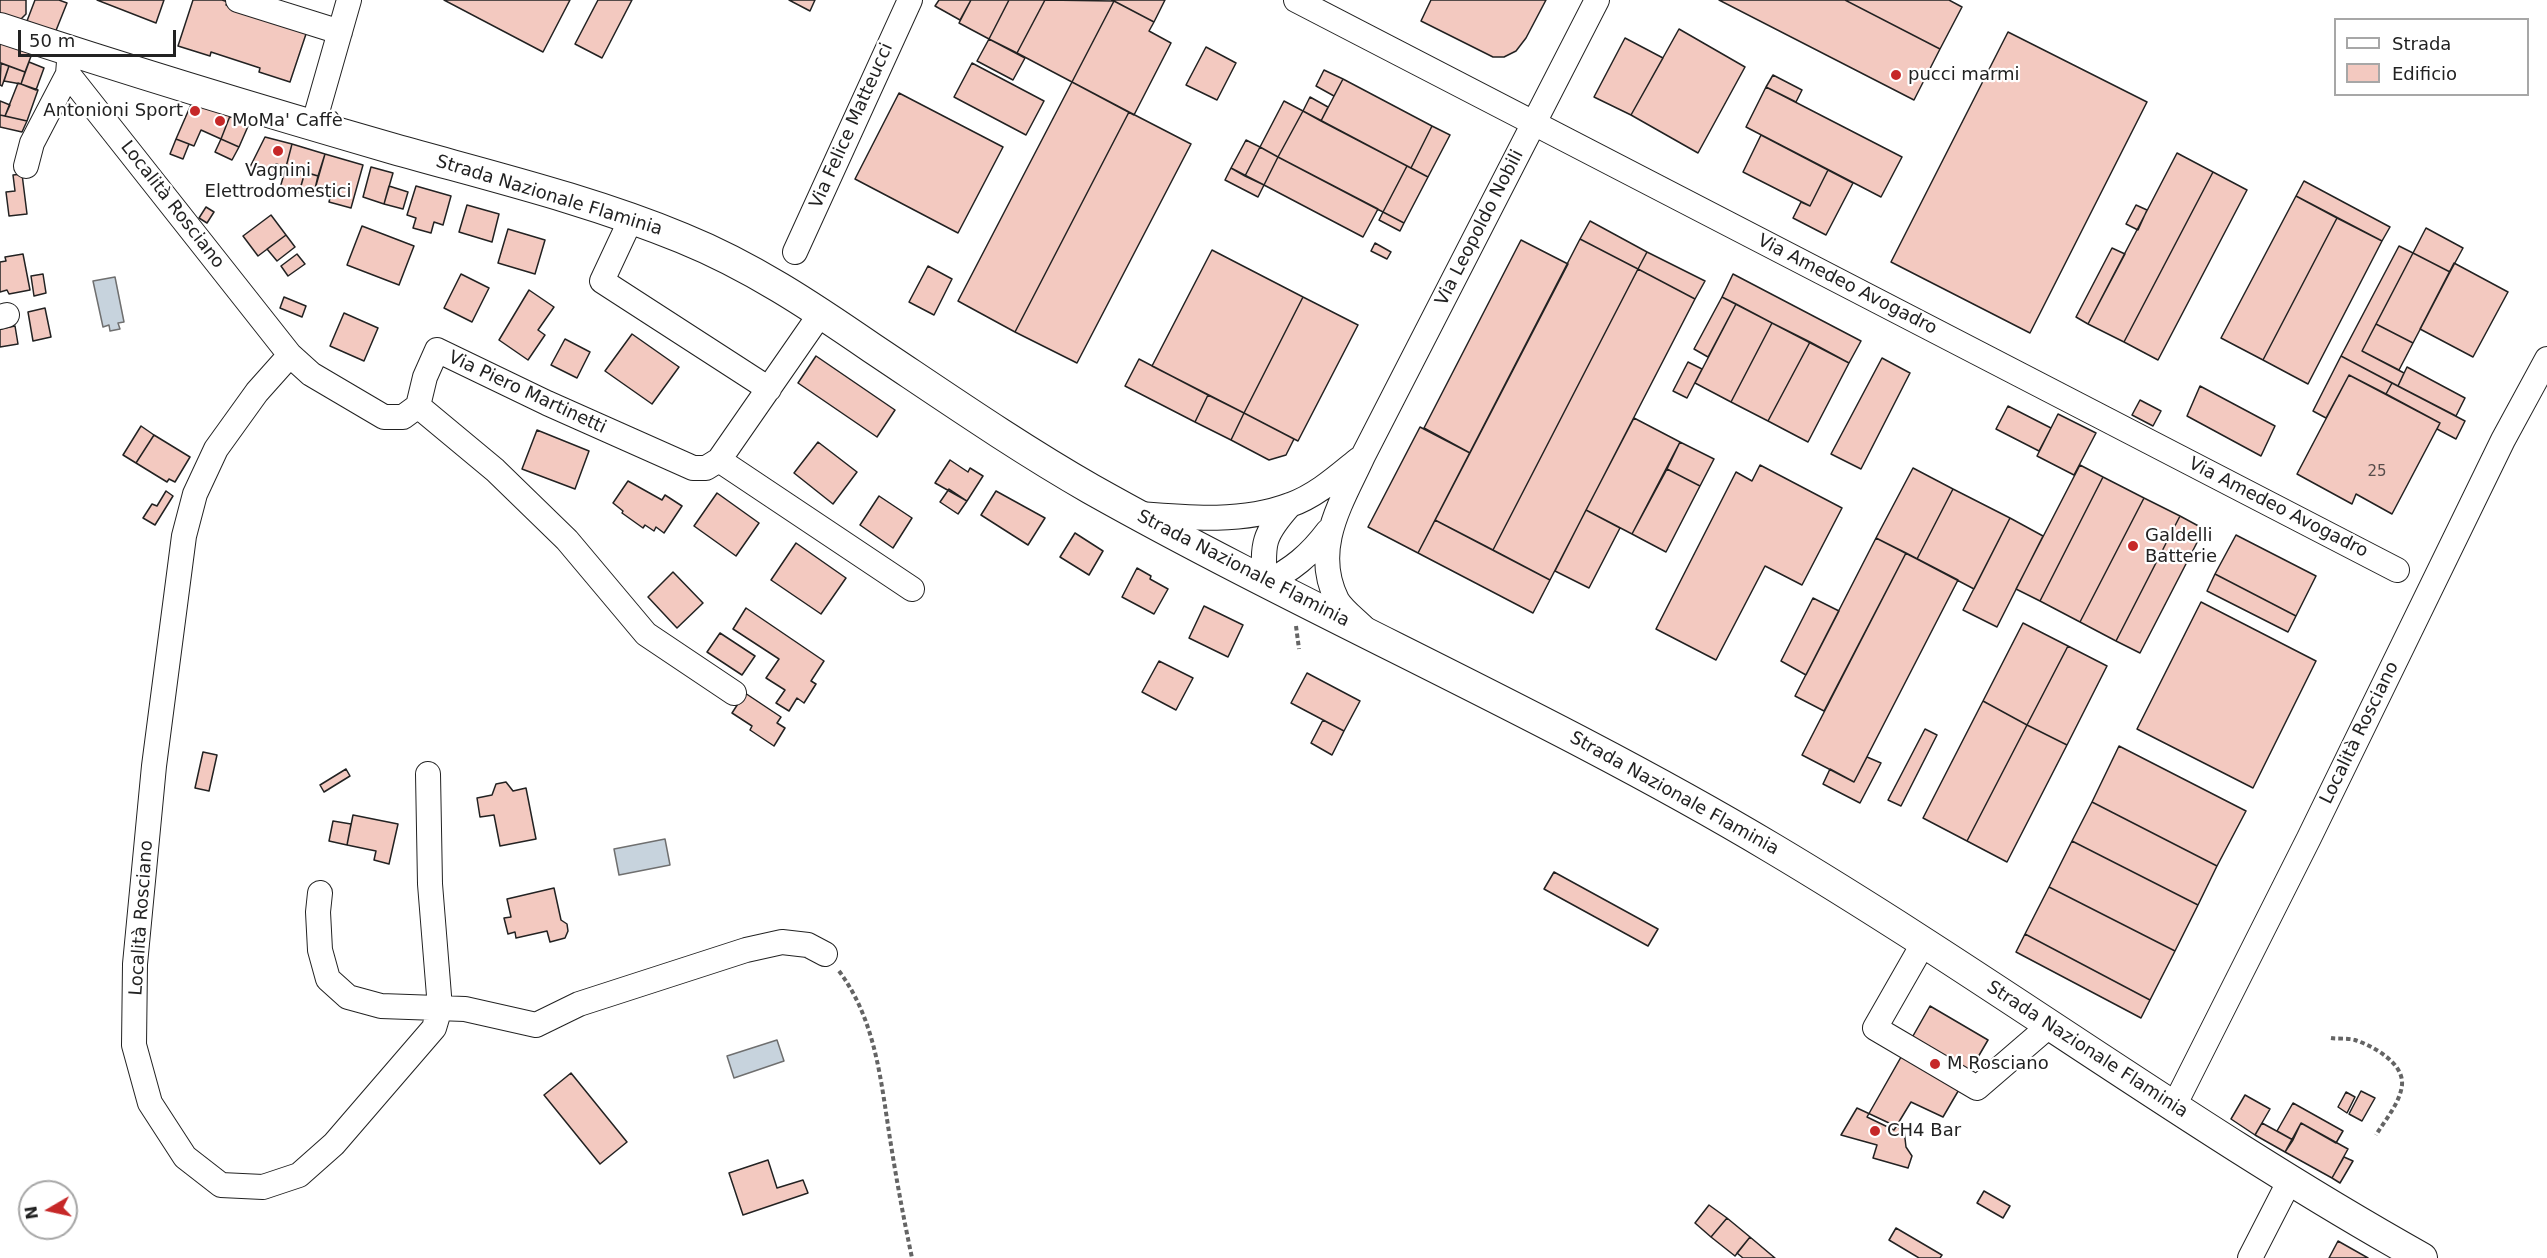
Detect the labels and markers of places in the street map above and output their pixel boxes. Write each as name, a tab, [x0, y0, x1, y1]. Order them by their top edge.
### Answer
place label: pucci marmi	[1908, 64, 2020, 86]
marker: pucci marmi	[1889, 68, 1903, 82]
place label: Antonioni Sport	[43, 100, 183, 122]
marker: Antonioni Sport	[188, 104, 202, 118]
place label: MoMa' Caffè	[232, 110, 343, 132]
marker: MoMa' Caffè	[213, 114, 227, 128]
marker: Vagnini Elettrodomestici	[271, 144, 285, 158]
place label: Vagnini Elettrodomestici	[205, 160, 351, 202]
place label: Galdelli Batterie	[2145, 525, 2217, 568]
marker: Galdelli Batterie	[2126, 539, 2140, 553]
place label: M Rosciano	[1947, 1053, 2049, 1075]
marker: M Rosciano	[1928, 1057, 1942, 1071]
place label: CH4 Bar	[1887, 1120, 1961, 1142]
marker: CH4 Bar	[1868, 1124, 1882, 1138]

